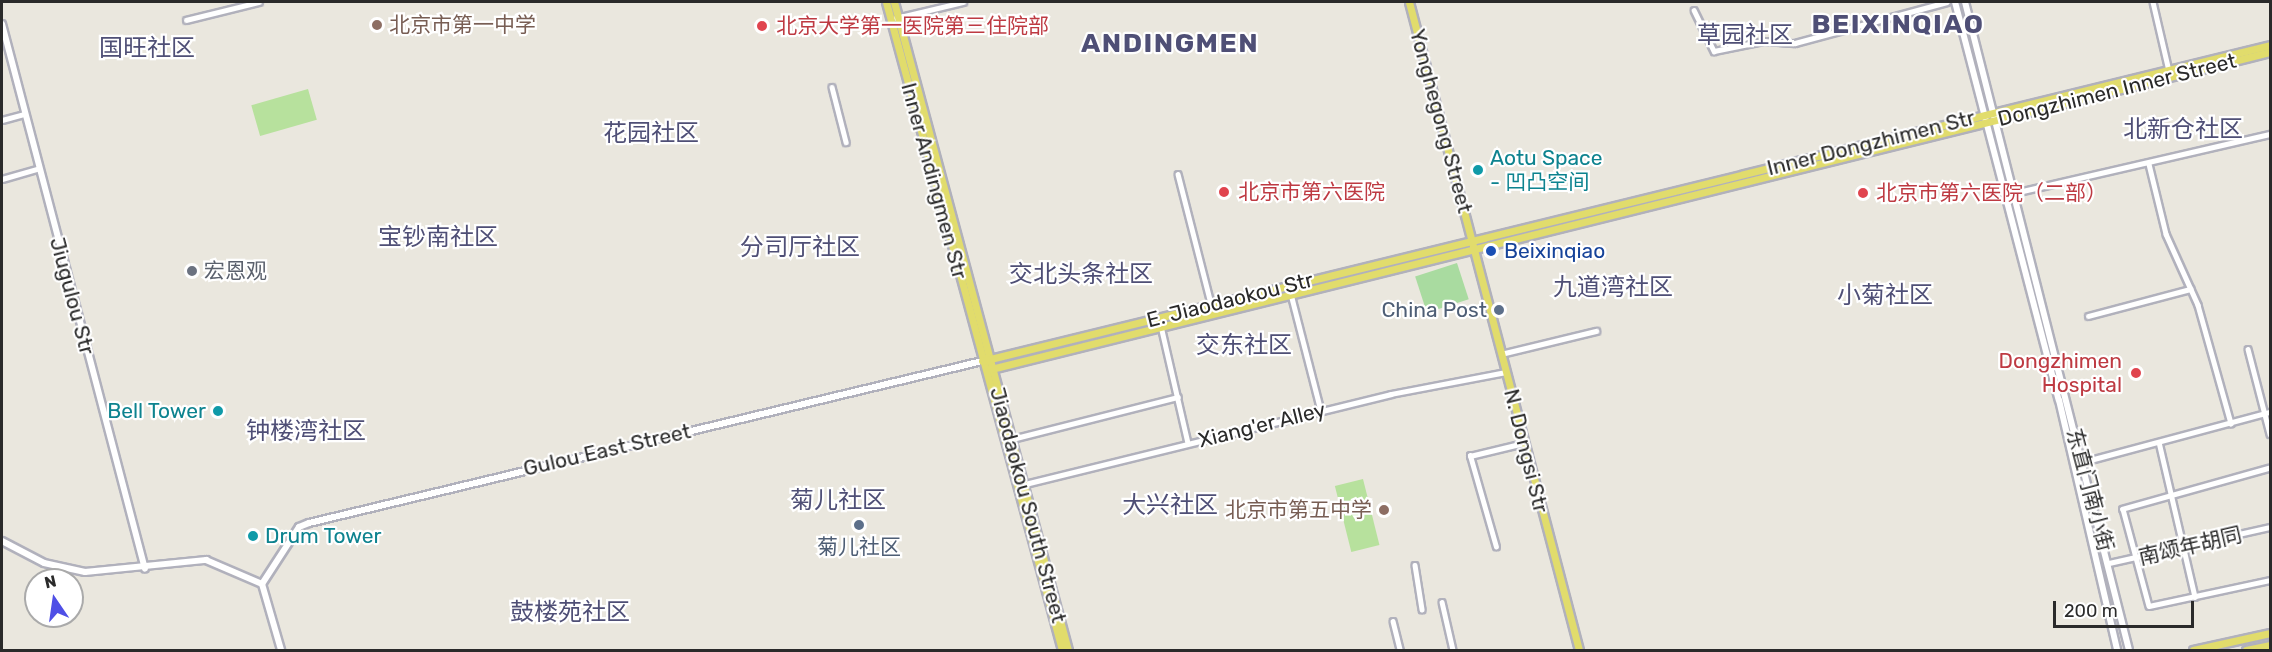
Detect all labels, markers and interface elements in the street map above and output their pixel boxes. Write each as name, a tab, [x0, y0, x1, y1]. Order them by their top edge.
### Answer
district label: BEIXINQIAO	[1812, 9, 1984, 41]
place label: 北京市第一中学	[389, 12, 536, 38]
place label: 北京大学第一医院第三住院部	[776, 13, 1049, 39]
marker: 北京大学第一医院第三住院部	[753, 17, 771, 35]
marker: 北京市第一中学	[370, 18, 384, 32]
district label: 草园社区	[1697, 22, 1793, 50]
street label: Yonghegong Street	[1404, 26, 1478, 216]
district label: ANDINGMEN	[1081, 28, 1259, 60]
district label: 国旺社区	[99, 35, 195, 63]
street label: Dongzhimen Inner Street	[1995, 48, 2239, 132]
street label: Inner Andingmen Str	[896, 80, 972, 282]
street label: Inner Dongzhimen Str	[1764, 105, 1978, 181]
district label: 北新仓社区	[2123, 116, 2243, 144]
district label: 花园社区	[603, 120, 699, 148]
place label: Aotu Space - 凹凸空间	[1490, 145, 1602, 195]
marker: Aotu Space - 凹凸空间	[1471, 163, 1485, 177]
place label: 北京市第六医院	[1238, 179, 1385, 205]
place label: 北京市第六医院（二部）	[1876, 180, 2107, 206]
marker: 北京市第六医院	[1215, 183, 1233, 201]
marker: 北京市第六医院（二部）	[1854, 184, 1872, 202]
district label: 宝钞南社区	[378, 224, 498, 252]
district label: 分司厅社区	[740, 234, 860, 262]
street label: Jiugulou Str	[44, 235, 100, 357]
place label: Beixinqiao	[1504, 238, 1605, 264]
marker: Beixinqiao	[1482, 242, 1500, 260]
place label: 宏恩观	[204, 258, 267, 284]
district label: 交北头条社区	[1009, 261, 1153, 289]
marker: 宏恩观	[185, 264, 199, 278]
street label: E. Jiaodaokou Str	[1144, 267, 1316, 333]
district label: 九道湾社区	[1553, 274, 1673, 302]
district label: 小菊社区	[1837, 282, 1933, 310]
place label: China Post	[1381, 297, 1487, 323]
marker: China Post	[1492, 303, 1506, 317]
district label: 交东社区	[1196, 332, 1292, 360]
place label: Dongzhimen Hospital	[1998, 348, 2122, 398]
marker: Dongzhimen Hospital	[2127, 364, 2145, 382]
street label: Jiaodaokou South Street	[984, 384, 1072, 626]
street label: N. Dongsi Str	[1498, 386, 1554, 516]
street label: Xiang'er Alley	[1195, 397, 1329, 453]
place label: Bell Tower	[107, 398, 206, 424]
marker: Bell Tower	[211, 404, 225, 418]
district label: 钟楼湾社区	[246, 418, 366, 446]
street label: Gulou East Street	[521, 418, 693, 482]
street label: 东直门南小街	[2062, 426, 2118, 554]
district label: 菊儿社区	[790, 487, 886, 515]
district label: 大兴社区	[1122, 492, 1218, 520]
place label: 北京市第五中学	[1225, 497, 1372, 523]
marker: 北京市第五中学	[1377, 503, 1391, 517]
marker: 菊儿社区	[852, 518, 866, 532]
street label: 南颂年胡同	[2136, 522, 2244, 570]
place label: Drum Tower	[265, 523, 382, 549]
marker: Drum Tower	[246, 529, 260, 543]
place label: 菊儿社区	[817, 534, 901, 560]
north arrow	[24, 568, 84, 628]
text: N	[43, 571, 58, 592]
scale bar	[2056, 589, 2197, 627]
district label: 鼓楼苑社区	[510, 599, 630, 627]
text: 200 m	[2064, 600, 2118, 622]

